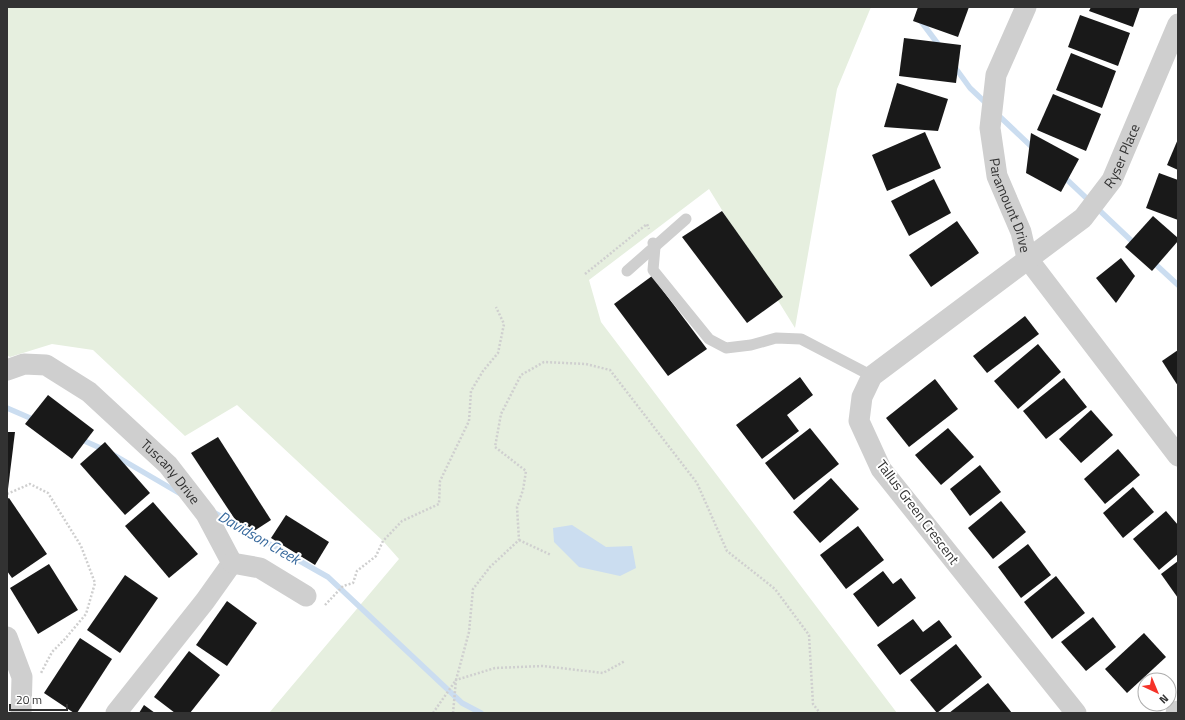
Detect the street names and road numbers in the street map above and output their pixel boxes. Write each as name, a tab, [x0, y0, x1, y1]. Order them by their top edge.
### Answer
street label: Ryser Place	[1098, 120, 1145, 193]
street label: Paramount Drive	[984, 157, 1036, 255]
street label: Tuscany Drive	[136, 434, 206, 508]
street label: Tallus Green Crescent	[872, 455, 965, 568]

